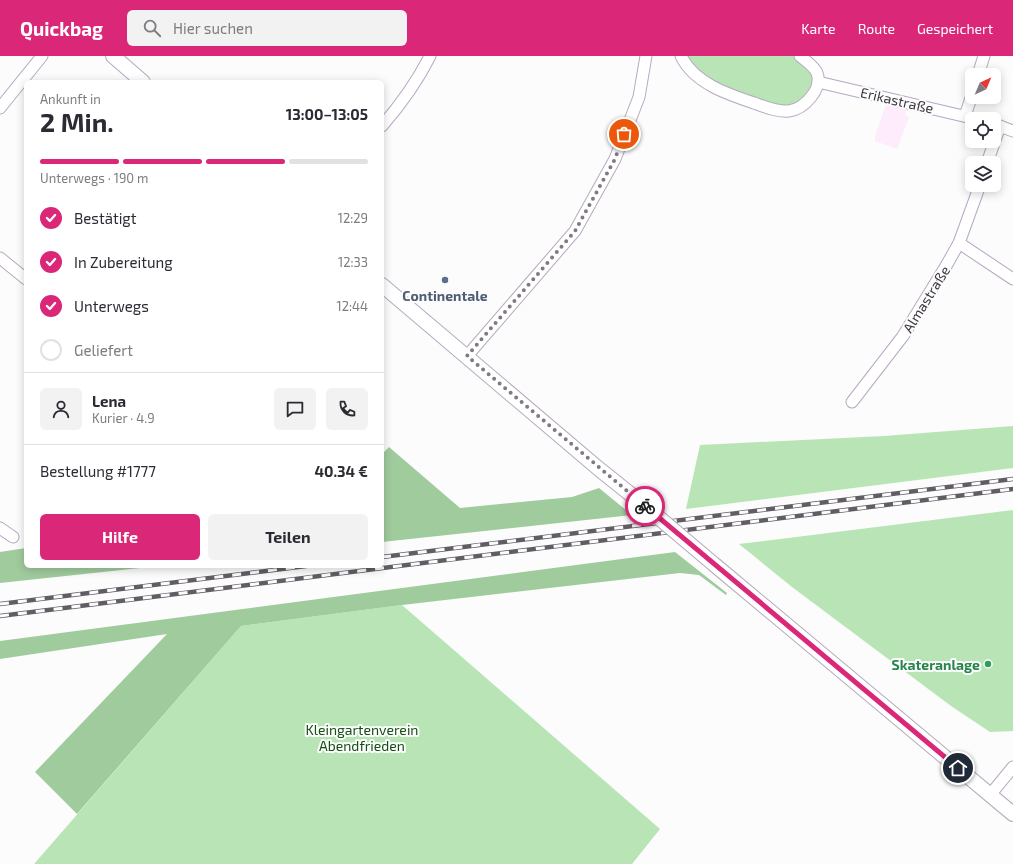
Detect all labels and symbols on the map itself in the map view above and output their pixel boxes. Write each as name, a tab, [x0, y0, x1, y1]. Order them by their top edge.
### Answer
north arrow	[965, 68, 1001, 104]
street label: Erikastraße	[859, 83, 935, 117]
pin	[607, 117, 641, 151]
street label: Almastraße	[899, 262, 953, 336]
marker: Continentale	[440, 275, 450, 285]
place label: Continentale	[402, 287, 488, 304]
courier	[625, 486, 665, 526]
place label: Skateranlage	[891, 656, 980, 673]
marker: Skateranlage	[983, 659, 993, 669]
park label: Kleingartenverein Abendfrieden	[306, 721, 419, 754]
pin	[941, 751, 975, 785]

